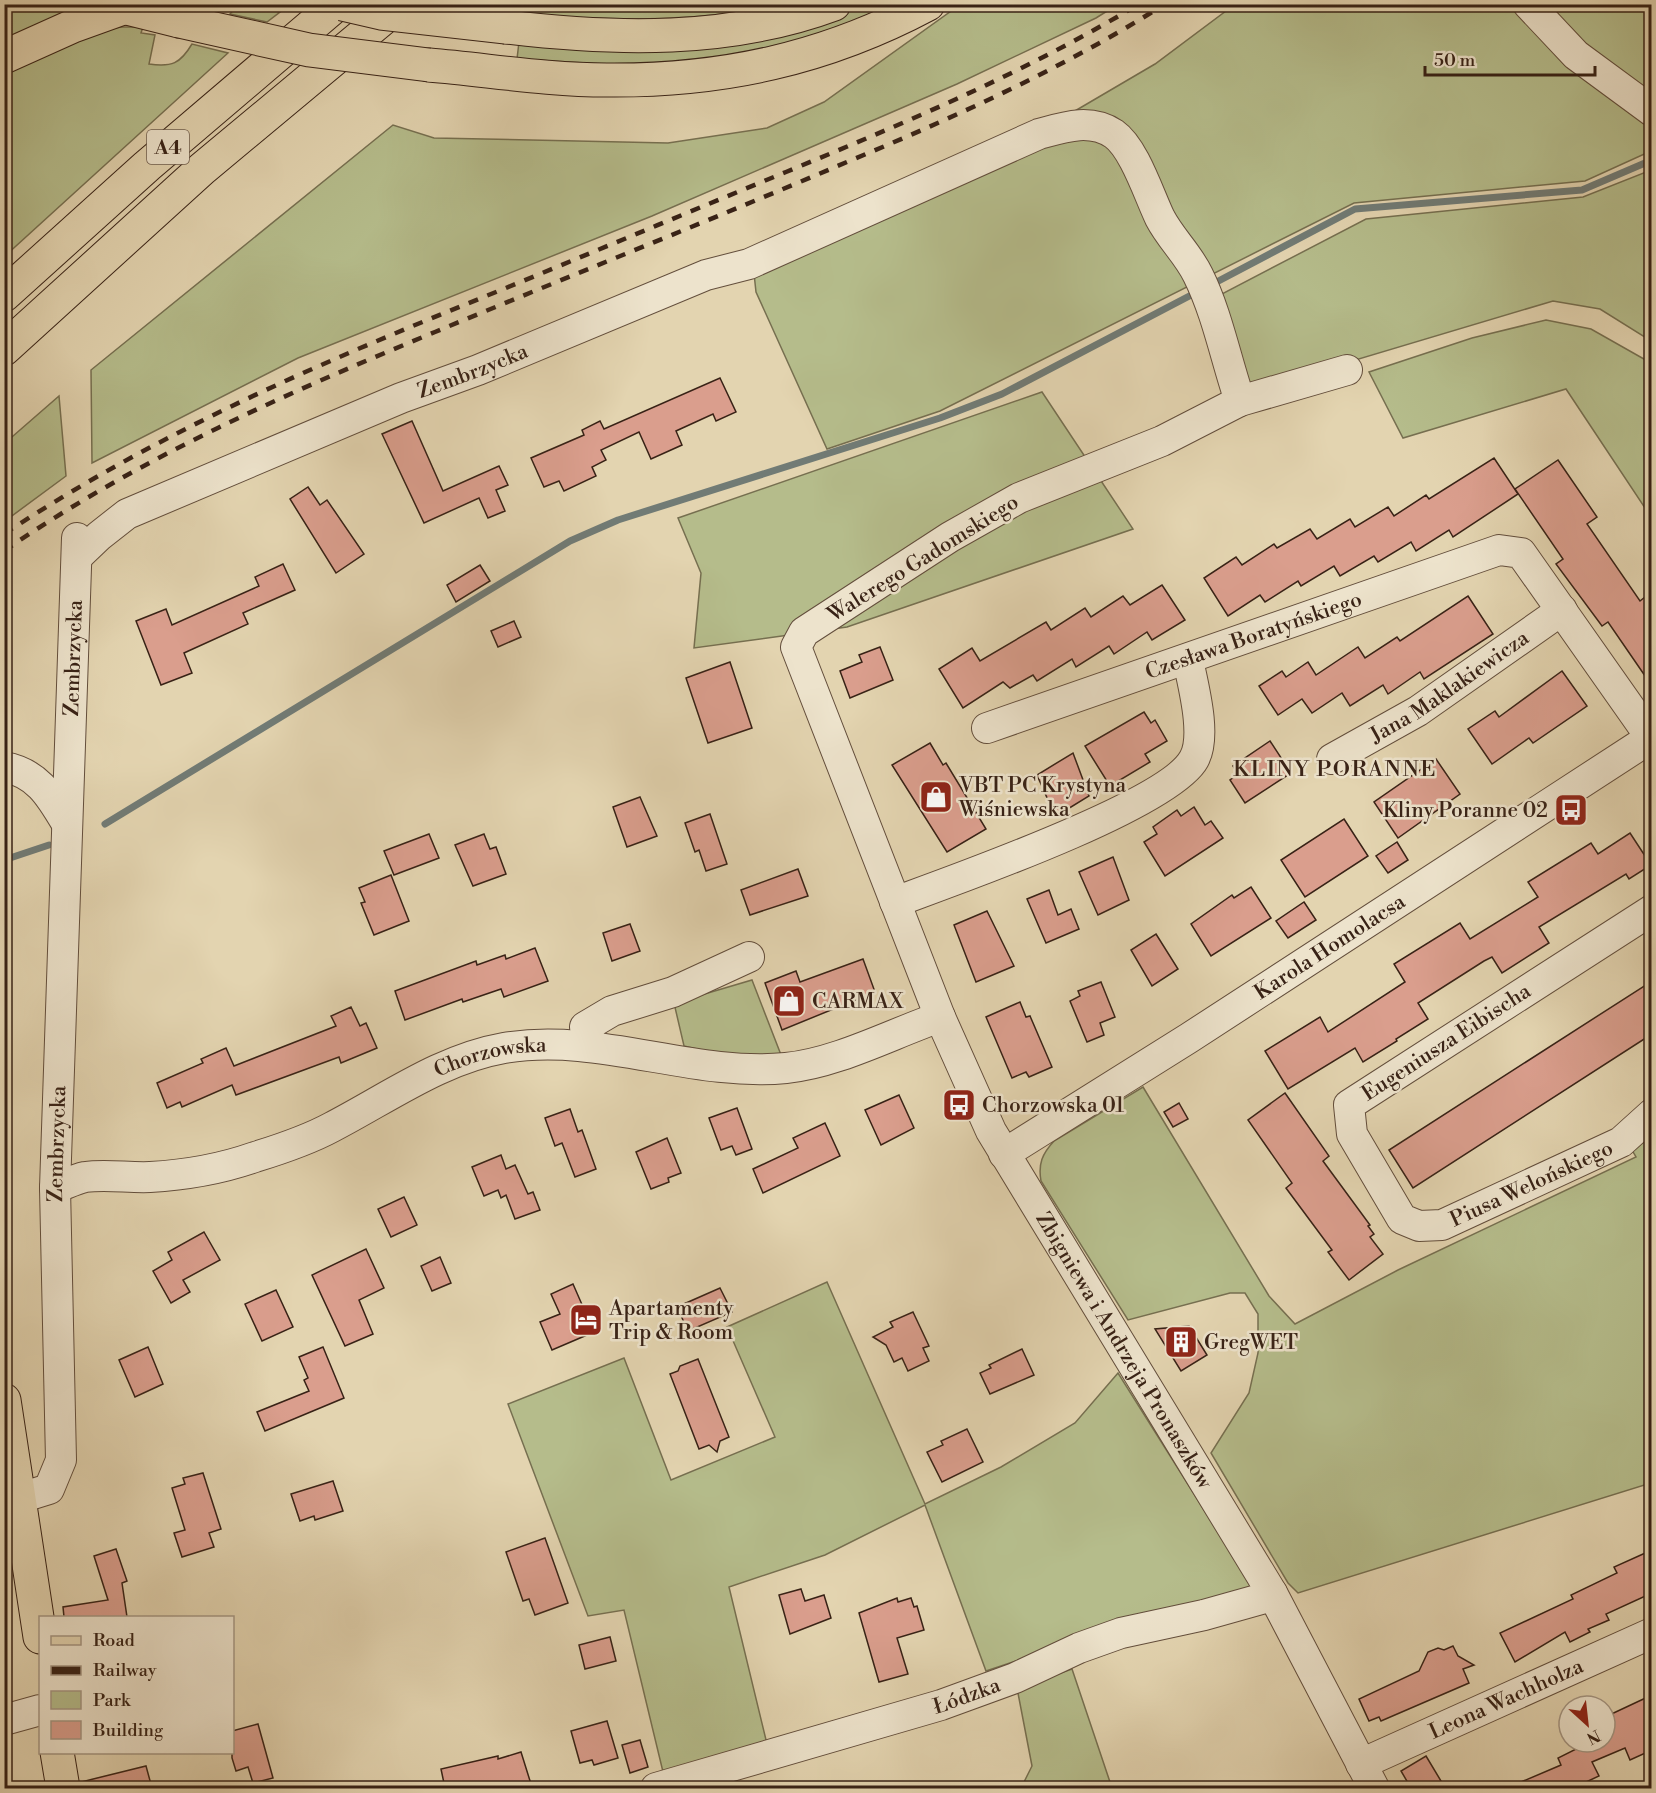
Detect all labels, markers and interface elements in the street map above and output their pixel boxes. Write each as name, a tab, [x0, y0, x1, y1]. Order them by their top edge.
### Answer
scale bar	[1425, 39, 1594, 77]
text: 50 m	[1434, 49, 1476, 72]
road number: A4	[147, 130, 189, 164]
street label: Zembrzycka	[414, 339, 532, 405]
street label: Walerego Gadomskiego	[822, 489, 1024, 629]
street label: Czesława Boratyńskiego	[1142, 587, 1365, 686]
street label: Zembrzycka	[59, 599, 89, 717]
street label: Jana Maklakiewicza	[1365, 625, 1535, 750]
district label: KLINY PORANNE	[1233, 756, 1437, 783]
place label: VBT PC Krystyna Wiśniewska	[958, 773, 1127, 823]
shop icon: VBT PC Krystyna Wiśniewska	[918, 779, 954, 815]
bus stop icon: Kliny Poranne 02	[1553, 792, 1589, 828]
place label: Kliny Poranne 02	[1383, 798, 1548, 824]
street label: Karola Homolacsa	[1250, 889, 1411, 1006]
street label: Eugeniusza Eibischa	[1357, 978, 1536, 1107]
shop icon: CARMAX	[771, 983, 807, 1019]
place label: CARMAX	[812, 989, 904, 1015]
street label: Chorzowska	[430, 1032, 547, 1084]
street label: Zembrzycka	[43, 1085, 72, 1202]
bus stop icon: Chorzowska 01	[941, 1087, 977, 1123]
place label: Chorzowska 01	[982, 1093, 1124, 1119]
street label: Piusa Welońskiego	[1446, 1135, 1617, 1233]
street label: Zbigniewa i Andrzeja Pronaszków	[1030, 1208, 1218, 1494]
place label: Apartamenty Trip & Room	[608, 1296, 734, 1346]
hotel icon: Apartamenty Trip & Room	[568, 1302, 604, 1338]
building icon: GregWET	[1163, 1324, 1199, 1360]
place label: GregWET	[1204, 1330, 1298, 1356]
legend	[39, 1616, 234, 1754]
text: Road	[93, 1629, 136, 1652]
street label: Leona Wachholza	[1425, 1653, 1588, 1746]
text: Railway	[93, 1659, 157, 1682]
street label: Łódzka	[930, 1672, 1005, 1721]
text: Park	[93, 1689, 132, 1712]
north arrow	[1557, 1694, 1617, 1754]
text: Building	[92, 1719, 164, 1742]
text: N	[1583, 1725, 1604, 1748]

